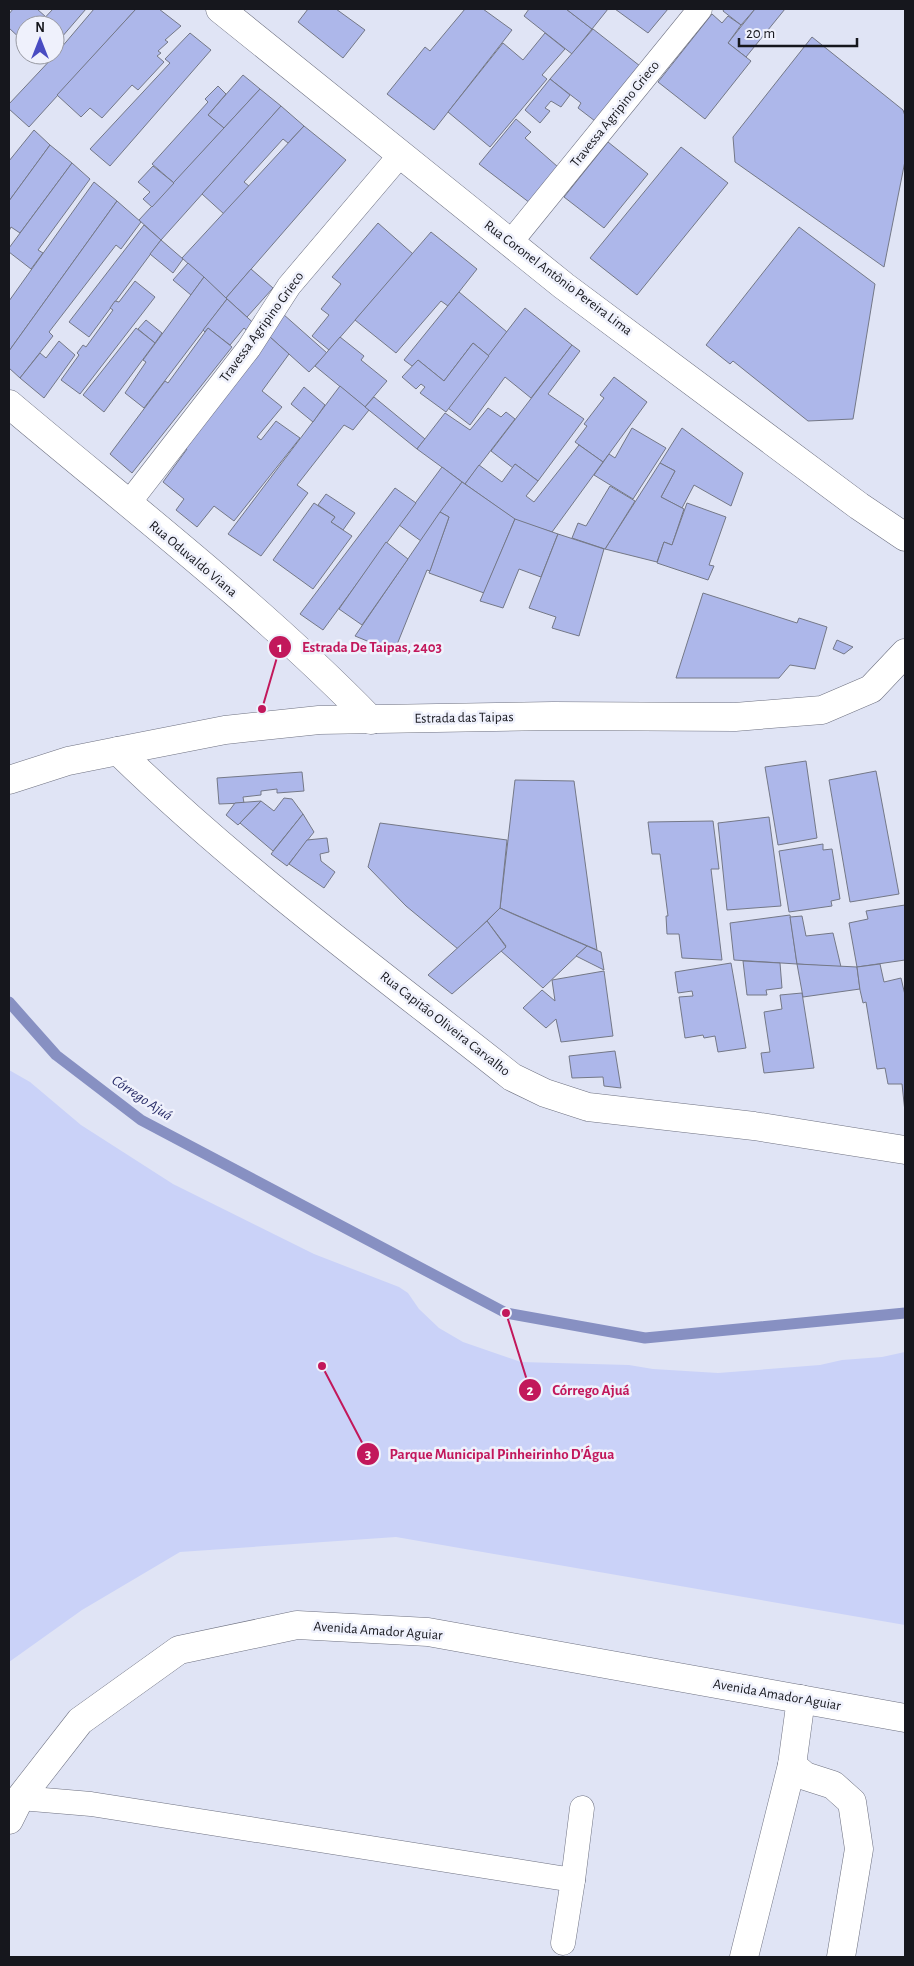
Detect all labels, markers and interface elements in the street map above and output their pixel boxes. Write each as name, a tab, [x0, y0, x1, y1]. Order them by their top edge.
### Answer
north arrow	[15, 15, 65, 65]
scale bar	[739, 15, 856, 47]
text: N	[35, 21, 45, 35]
text: 20 m	[746, 26, 775, 41]
street label: Travessa Agripino Grieco	[568, 58, 662, 170]
street label: Rua Coronel Antônio Pereira Lima	[481, 218, 635, 338]
street label: Travessa Agripino Grieco	[217, 269, 307, 385]
street label: Rua Oduvaldo Viana	[146, 518, 240, 600]
callout: Estrada De Taipas, 2403	[267, 632, 452, 662]
text: 1	[277, 640, 283, 655]
text: Estrada De Taipas, 2403	[302, 640, 442, 655]
street label: Estrada das Taipas	[414, 710, 514, 726]
street label: Rua Capitão Oliveira Carvalho	[378, 969, 513, 1079]
water label: Córrego Ajuá	[109, 1072, 175, 1124]
callout: Córrego Ajuá	[517, 1375, 640, 1405]
text: 2	[526, 1383, 534, 1398]
text: Córrego Ajuá	[552, 1383, 630, 1398]
callout: Parque Municipal Pinheirinho D'Água	[355, 1439, 625, 1469]
text: Parque Municipal Pinheirinho D'Água	[390, 1445, 614, 1462]
text: 3	[365, 1447, 371, 1462]
street label: Avenida Amador Aguiar	[313, 1620, 443, 1643]
street label: Avenida Amador Aguiar	[712, 1677, 842, 1713]

